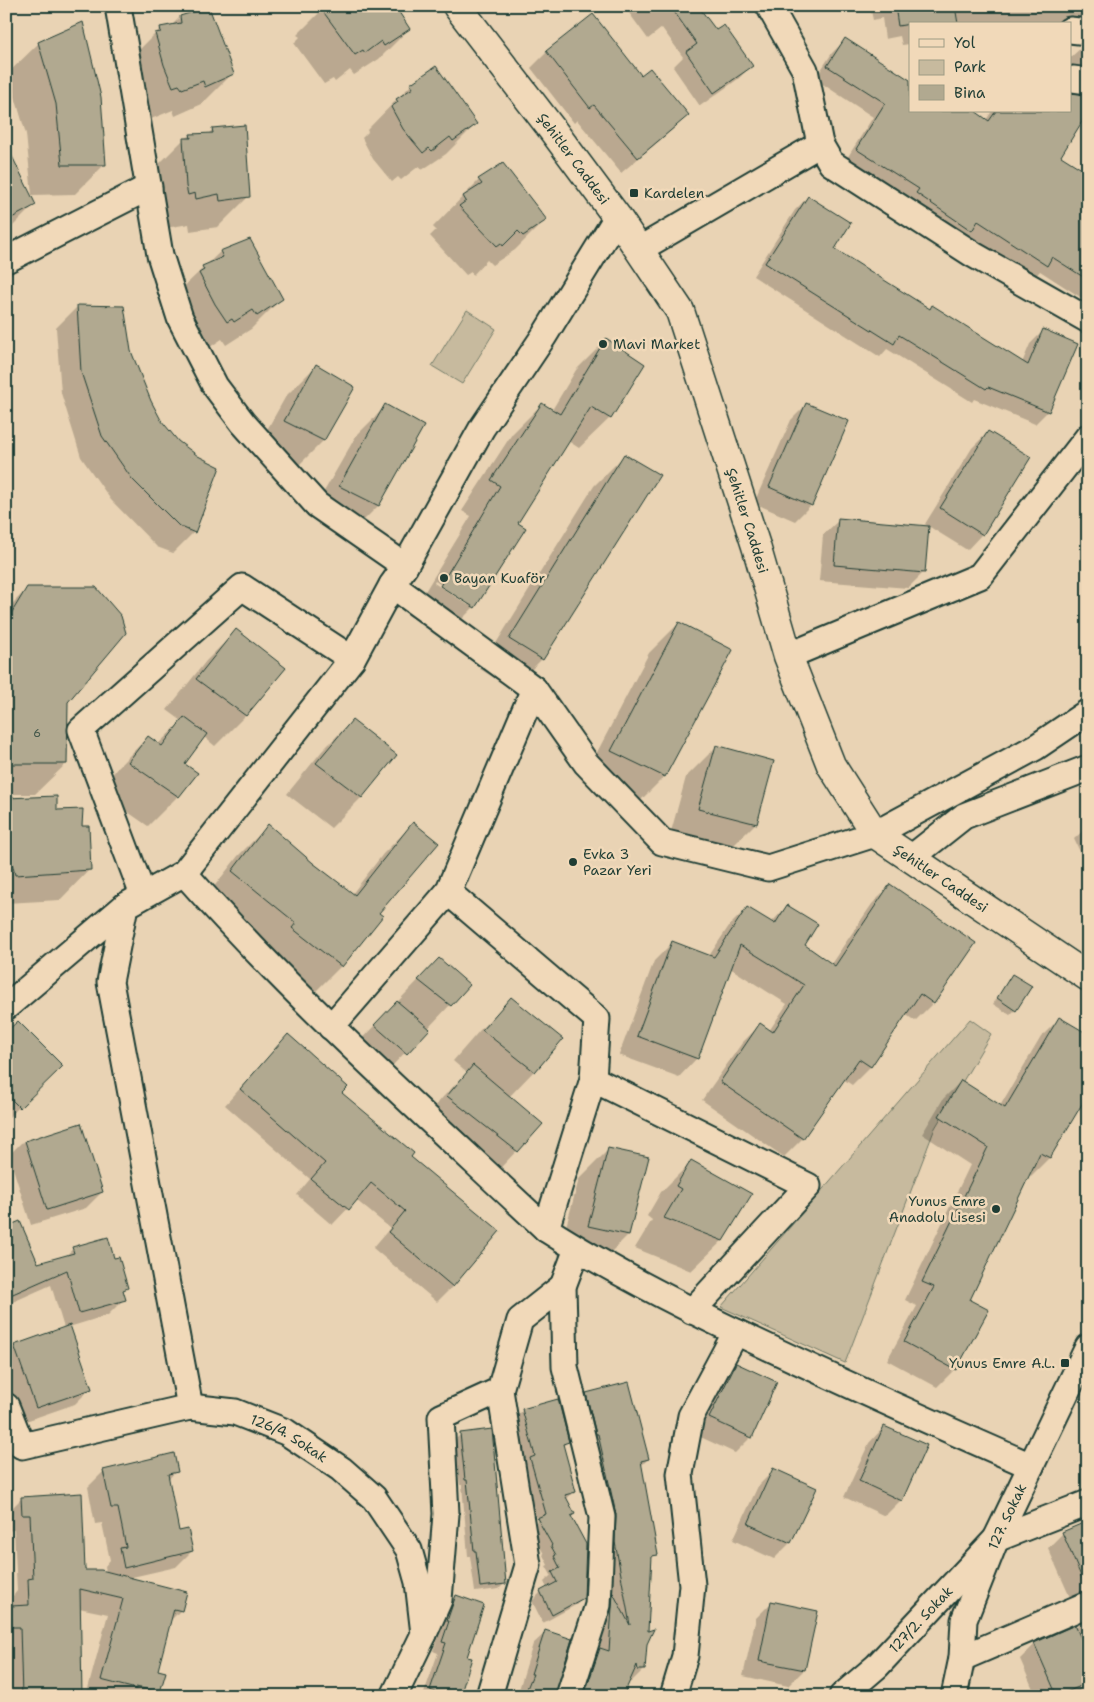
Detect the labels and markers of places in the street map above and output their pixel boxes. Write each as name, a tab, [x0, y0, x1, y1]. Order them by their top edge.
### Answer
place label: Kardelen	[644, 184, 705, 202]
marker: Kardelen	[628, 187, 640, 199]
place label: Mavi Market	[613, 335, 700, 353]
marker: Mavi Market	[597, 338, 609, 350]
place label: Bayan Kuaför	[454, 569, 546, 587]
marker: Bayan Kuaför	[438, 572, 450, 584]
place label: Evka 3 Pazar Yeri	[583, 845, 652, 879]
marker: Evka 3 Pazar Yeri	[567, 856, 579, 868]
place label: Yunus Emre Anadolu Lisesi	[889, 1192, 986, 1226]
marker: Yunus Emre Anadolu Lisesi	[990, 1203, 1002, 1215]
place label: Yunus Emre A.L.	[949, 1354, 1055, 1372]
marker: Yunus Emre A.L.	[1059, 1357, 1071, 1369]

